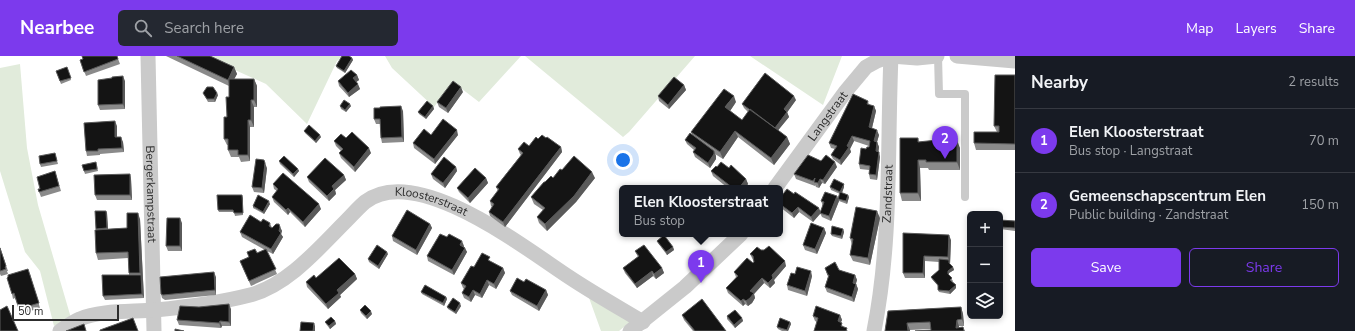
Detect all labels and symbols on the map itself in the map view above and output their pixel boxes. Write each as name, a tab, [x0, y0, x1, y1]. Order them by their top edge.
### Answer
street label: Langstraat	[804, 87, 852, 144]
pin: 2	[932, 126, 958, 159]
street label: Bergerkampstraat	[142, 145, 160, 244]
your location	[613, 150, 633, 170]
street label: Zandstraat	[879, 164, 897, 223]
street label: Kloosterstraat	[395, 184, 471, 220]
pin: 1	[688, 250, 714, 283]
scale bar	[12, 303, 119, 322]

